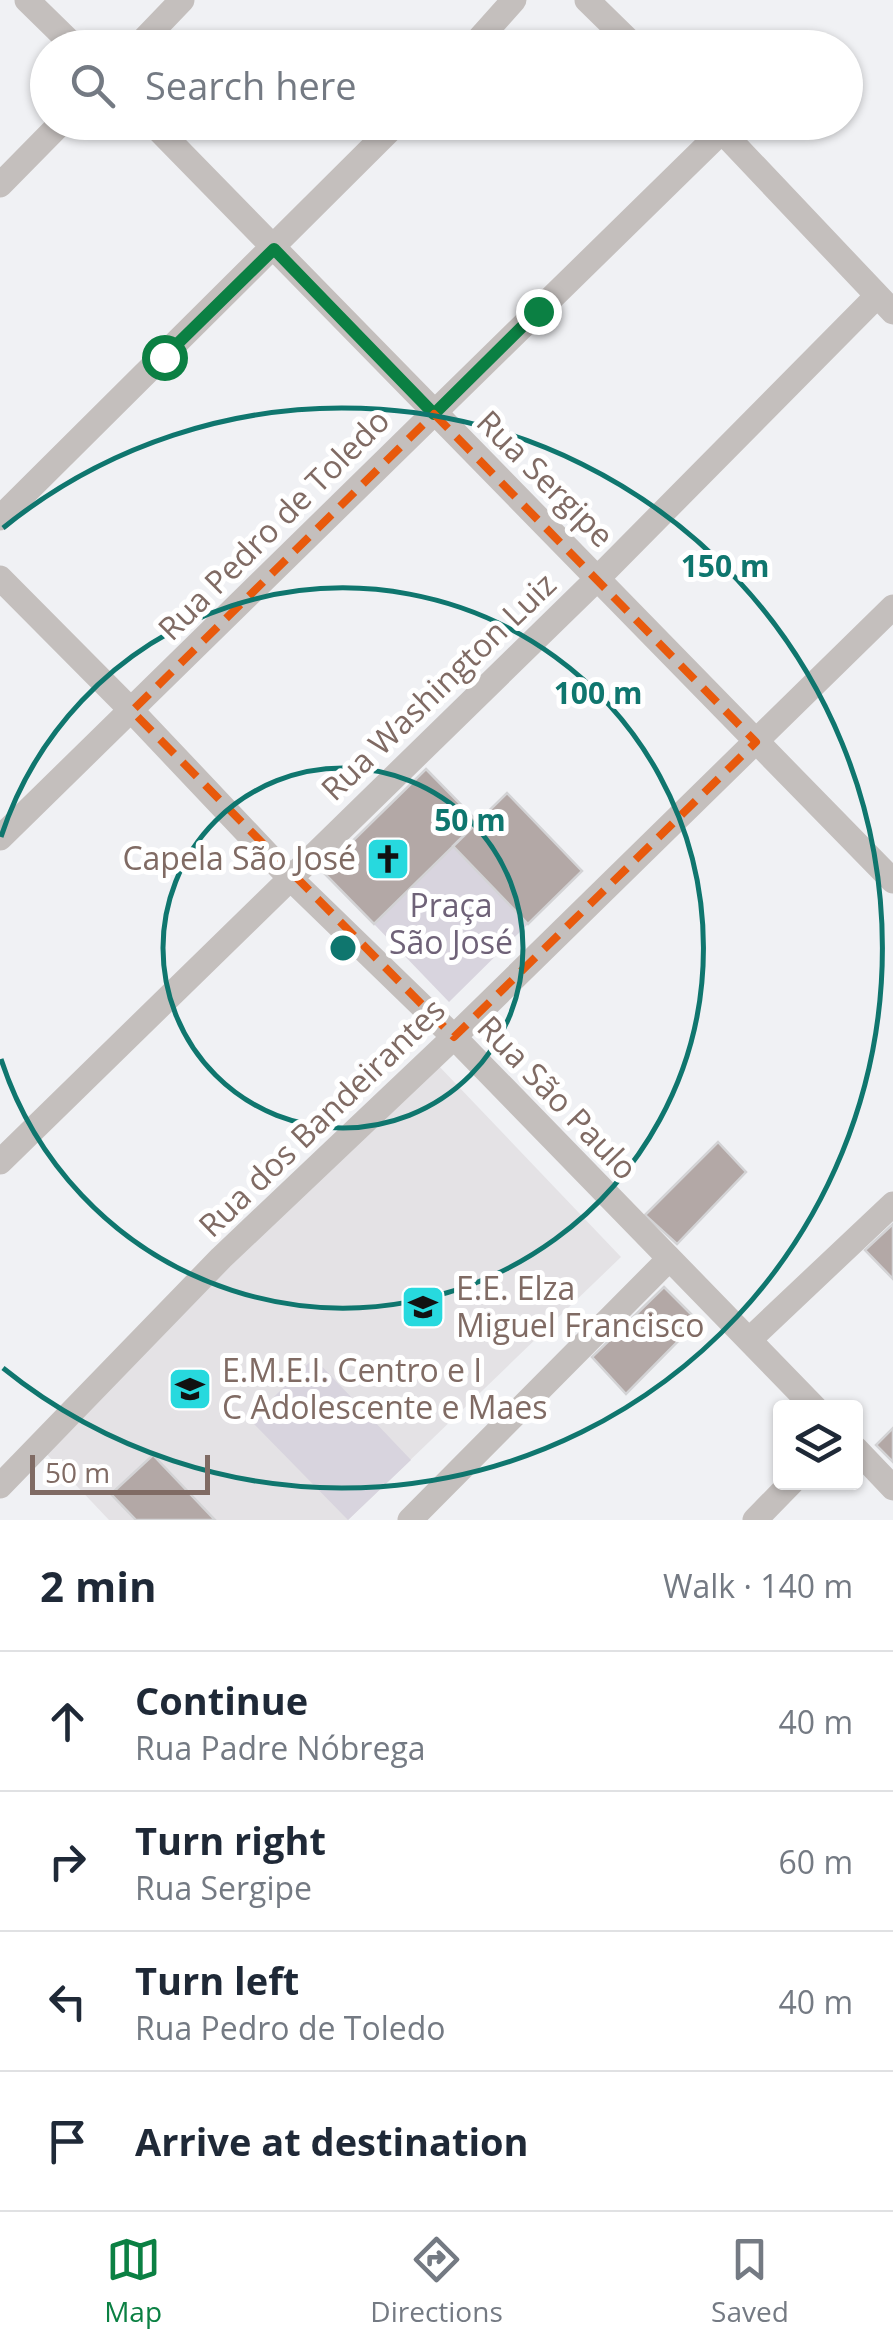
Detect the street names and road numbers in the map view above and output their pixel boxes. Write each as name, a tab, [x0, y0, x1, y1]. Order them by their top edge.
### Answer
street label: Rua Pedro de Toledo	[148, 399, 398, 649]
street label: Rua Sergipe	[468, 400, 624, 556]
street label: Rua Washington Luiz	[311, 563, 565, 809]
street label: Rua dos Bandeirantes	[189, 988, 453, 1246]
street label: Rua São Paulo	[469, 1006, 647, 1188]

